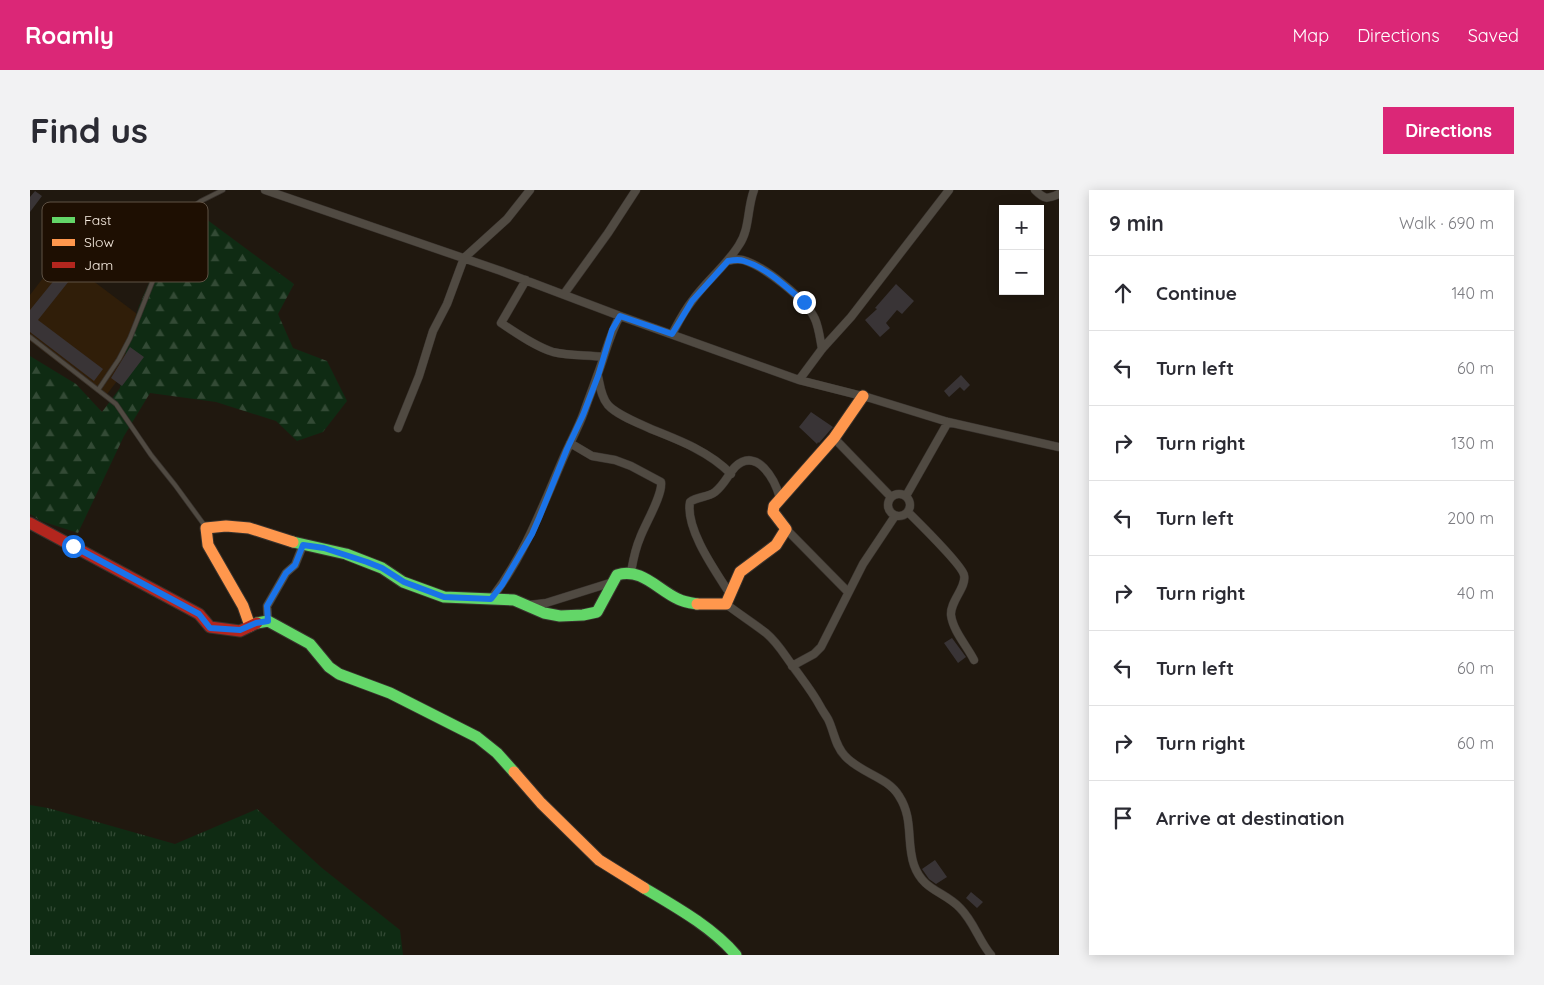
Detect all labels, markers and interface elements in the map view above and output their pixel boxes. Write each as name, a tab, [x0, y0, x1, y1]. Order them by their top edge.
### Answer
text: Roamly	[25, 20, 114, 50]
text: Map	[1292, 24, 1329, 47]
text: Directions	[1357, 24, 1440, 47]
text: Saved	[1468, 24, 1519, 47]
button: Directions	[1383, 107, 1514, 154]
text: Find us	[30, 108, 148, 152]
legend	[42, 202, 208, 282]
map controls	[999, 205, 1044, 295]
button: +	[999, 205, 1044, 250]
text: 9 min	[1109, 210, 1164, 236]
text: Fast	[84, 211, 112, 229]
text: Walk · 690 m	[1399, 213, 1494, 233]
text: Slow	[84, 233, 114, 251]
button: −	[999, 250, 1044, 295]
text: Jam	[84, 256, 113, 274]
icon: ahead	[1109, 279, 1137, 307]
text: Continue	[1156, 281, 1237, 305]
text: 140 m	[1451, 283, 1494, 303]
route end	[793, 291, 816, 314]
icon: left	[1109, 354, 1137, 382]
text: Turn left	[1156, 356, 1234, 380]
text: 60 m	[1457, 358, 1494, 378]
icon: right	[1109, 429, 1137, 457]
text: Turn right	[1156, 431, 1245, 455]
text: 130 m	[1451, 433, 1494, 453]
icon: left	[1109, 504, 1137, 532]
text: Turn left	[1156, 506, 1234, 530]
text: 200 m	[1447, 508, 1494, 528]
route start	[62, 535, 85, 558]
icon: right	[1109, 579, 1137, 607]
text: Turn right	[1156, 581, 1245, 605]
text: 40 m	[1457, 583, 1494, 603]
icon: left	[1109, 654, 1137, 682]
text: Turn left	[1156, 656, 1234, 680]
text: 60 m	[1457, 658, 1494, 678]
icon: right	[1109, 729, 1137, 757]
text: Turn right	[1156, 731, 1245, 755]
text: 60 m	[1457, 733, 1494, 753]
icon: arrive	[1109, 804, 1137, 832]
text: Arrive at destination	[1156, 806, 1345, 830]

